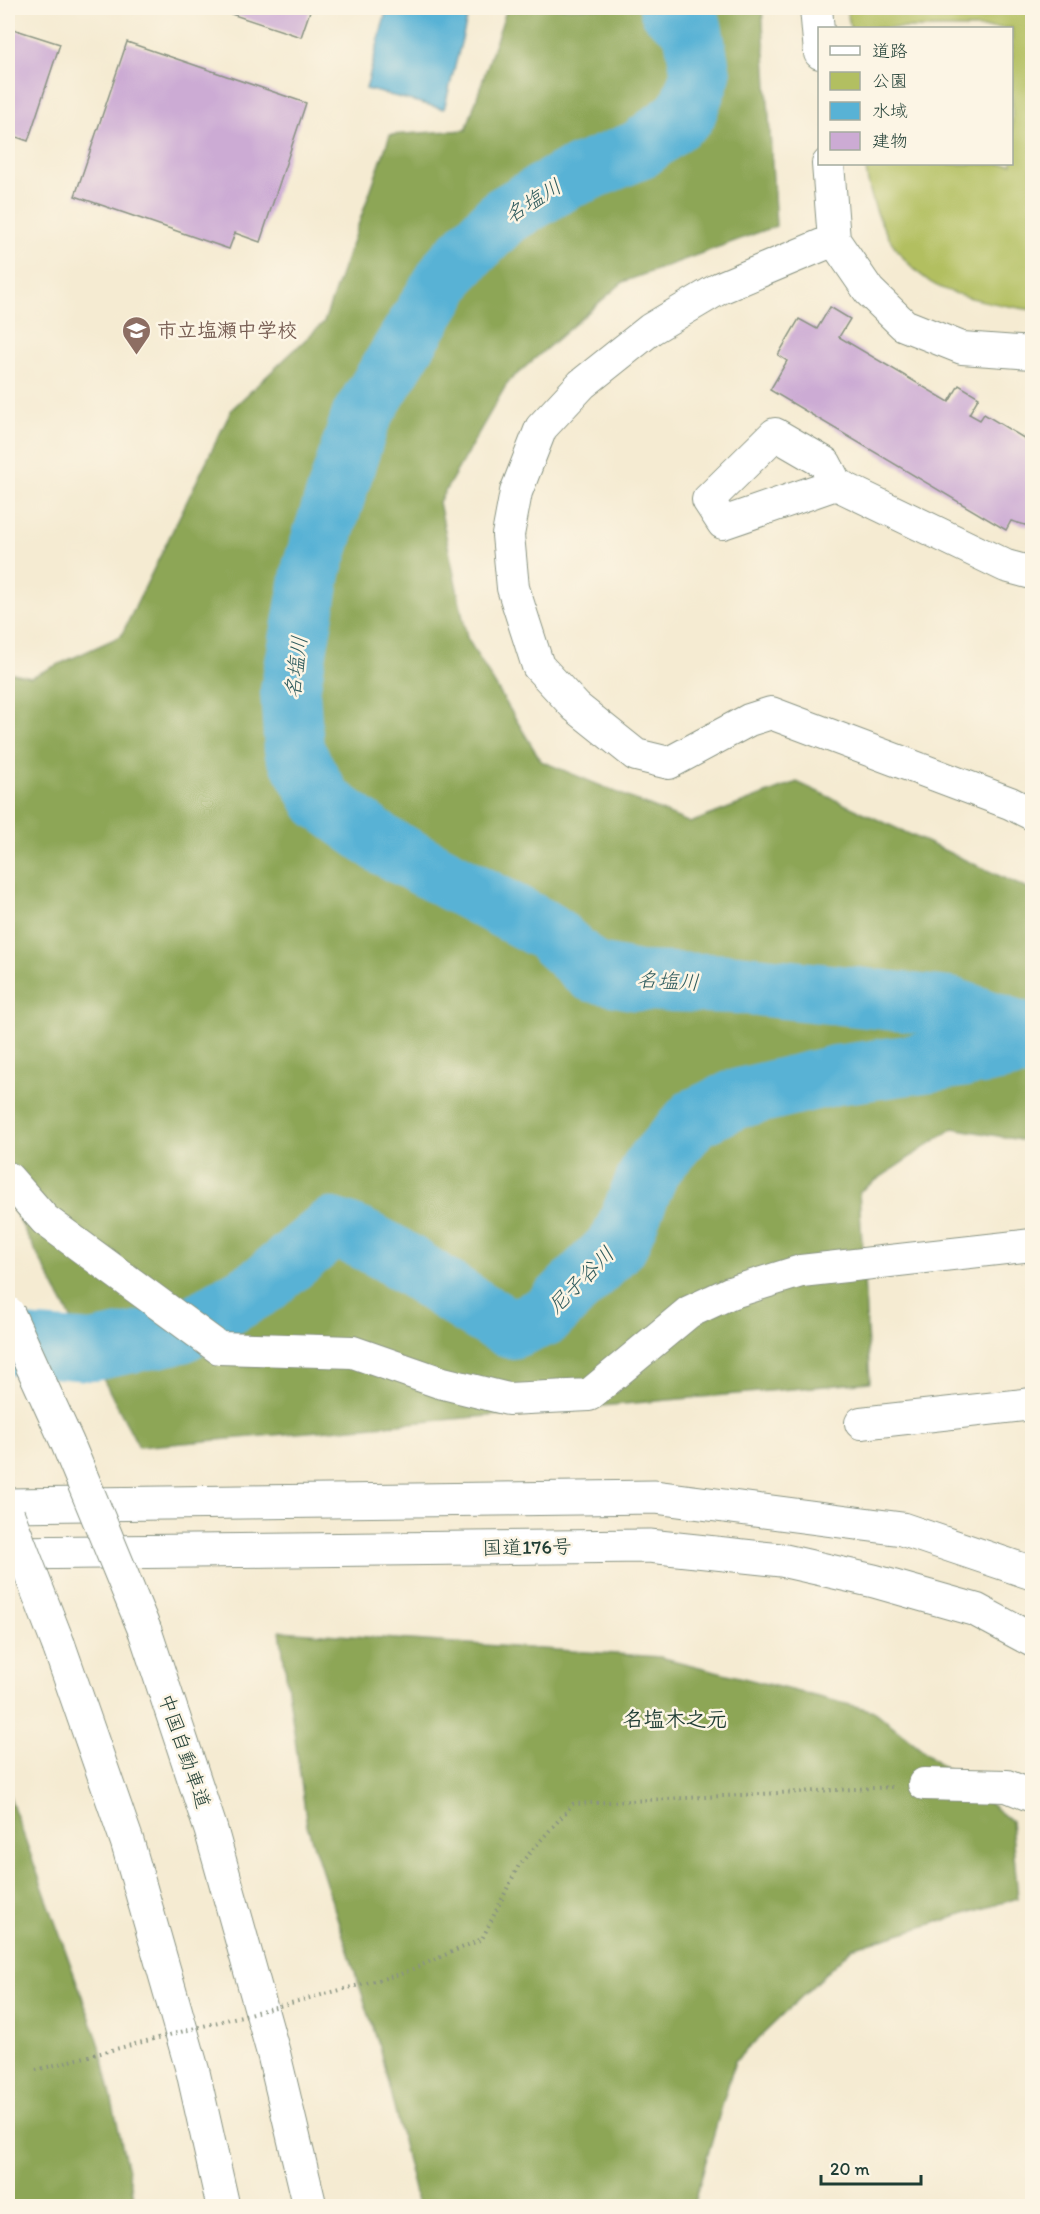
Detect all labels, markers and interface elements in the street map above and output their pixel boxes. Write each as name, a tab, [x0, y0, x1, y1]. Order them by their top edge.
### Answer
legend	[818, 27, 1013, 165]
text: 道路	[872, 40, 908, 62]
text: 公園	[872, 70, 908, 92]
text: 水域	[872, 100, 908, 122]
text: 建物	[872, 130, 908, 152]
water label: 名塩川	[499, 173, 566, 228]
school or university icon: 市立塩瀬中学校	[120, 314, 152, 356]
place label: 市立塩瀬中学校	[157, 318, 297, 342]
water label: 名塩川	[279, 634, 312, 700]
water label: 名塩川	[636, 966, 700, 995]
water label: 尼子谷川	[542, 1241, 619, 1318]
street label: 国道176号	[482, 1534, 572, 1560]
street label: 中国自動車道	[154, 1690, 216, 1812]
district label: 名塩木之元	[623, 1706, 728, 1731]
scale bar	[821, 2148, 922, 2186]
text: 20 m	[830, 2158, 870, 2180]

